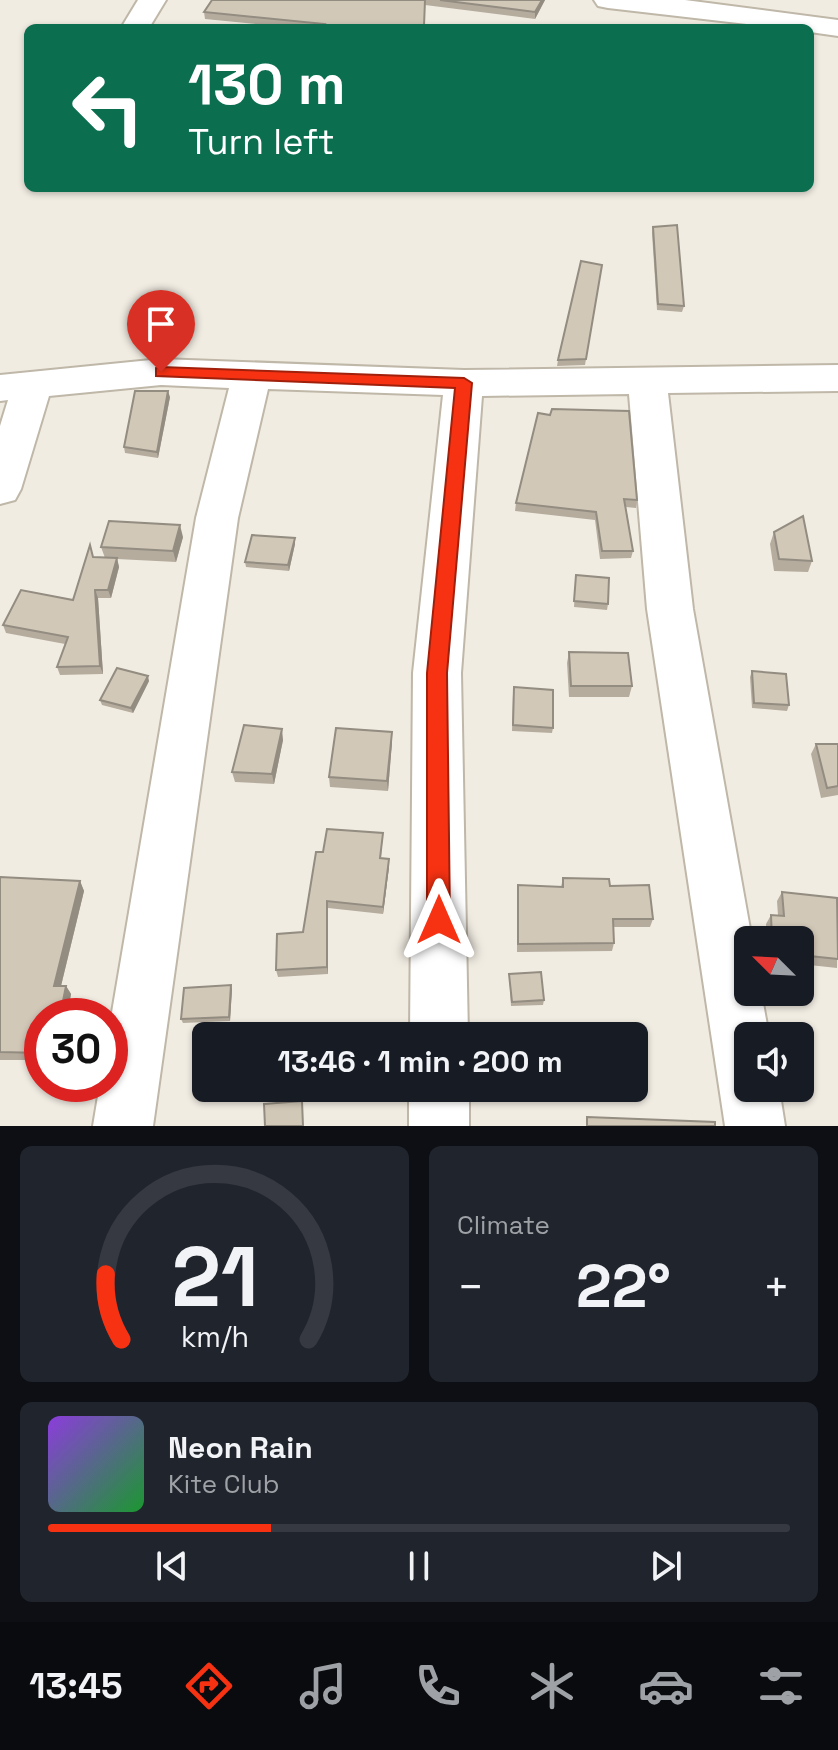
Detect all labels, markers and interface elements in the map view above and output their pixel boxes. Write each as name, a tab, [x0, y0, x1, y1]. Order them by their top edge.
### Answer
text: 130 m	[188, 49, 346, 120]
icon: left	[56, 56, 160, 160]
text: Turn left	[188, 119, 335, 165]
pin	[127, 290, 195, 372]
icon: arrive	[139, 302, 183, 346]
position arrow	[397, 878, 481, 962]
north arrow	[734, 926, 814, 1006]
map controls	[734, 926, 814, 1102]
speed limit sign: 30	[24, 998, 128, 1102]
button: sound	[734, 1022, 814, 1102]
text: 13:46 · 1 min · 200 m	[277, 1042, 563, 1081]
text: Climate	[457, 1208, 550, 1242]
text: 21	[171, 1224, 258, 1330]
text: 22°	[576, 1248, 671, 1325]
text: −	[457, 1259, 484, 1315]
text: +	[763, 1259, 790, 1315]
text: km/h	[180, 1319, 249, 1355]
text: Neon Rain	[168, 1428, 313, 1467]
text: Kite Club	[168, 1467, 280, 1501]
icon: previous	[150, 1544, 194, 1588]
icon: pause	[397, 1544, 441, 1588]
icon: next	[644, 1544, 688, 1588]
icon: directions	[181, 1658, 237, 1714]
icon: music	[295, 1658, 351, 1714]
icon: phone	[410, 1658, 466, 1714]
icon: climate	[524, 1658, 580, 1714]
icon: car	[638, 1658, 694, 1714]
icon: filters	[753, 1658, 809, 1714]
text: 13:45	[29, 1663, 123, 1709]

